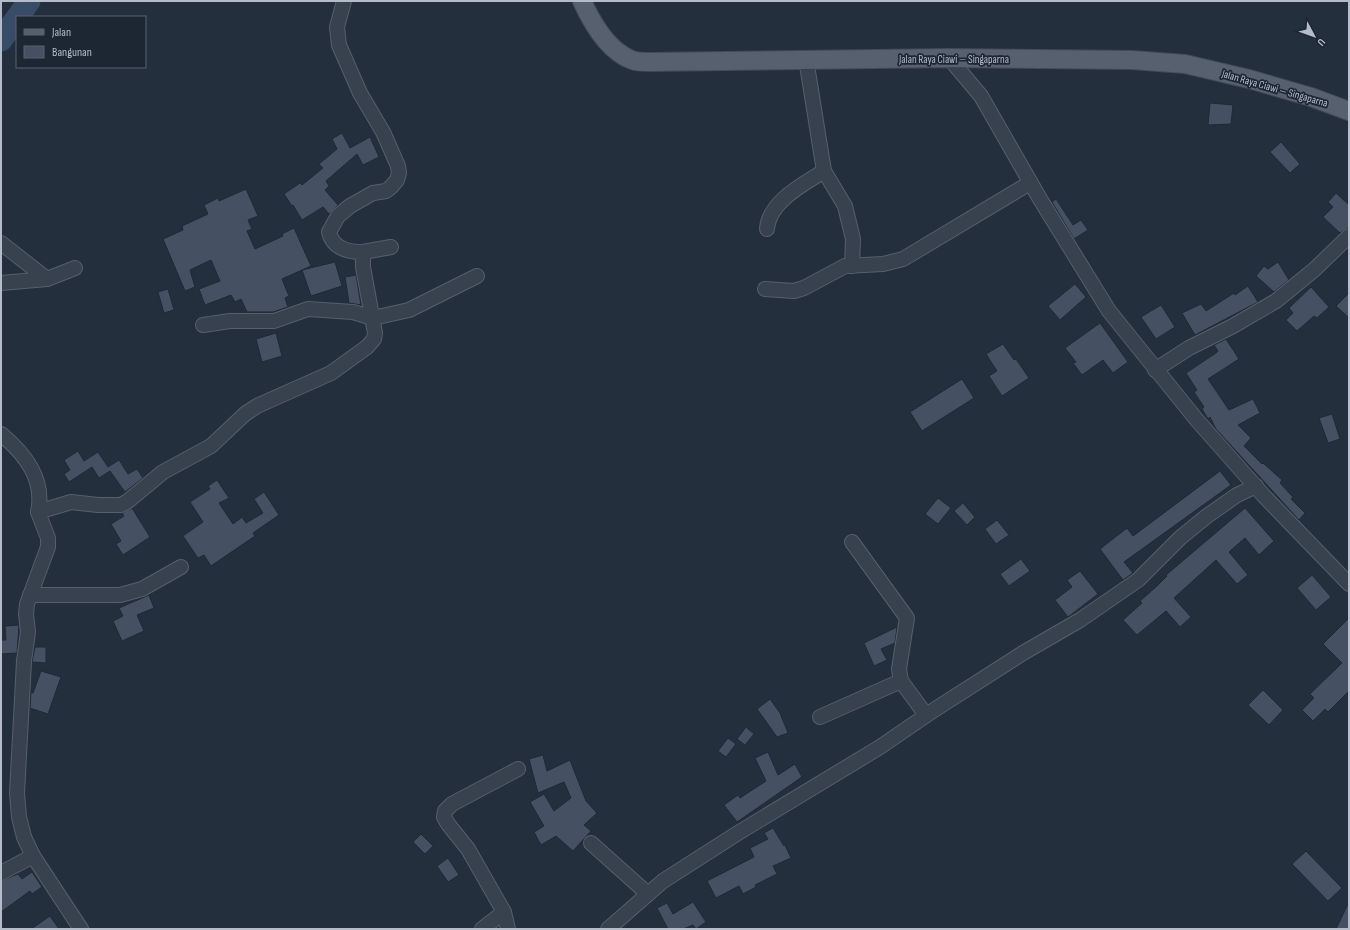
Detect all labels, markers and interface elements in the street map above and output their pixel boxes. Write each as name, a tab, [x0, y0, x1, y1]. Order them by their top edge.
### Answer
legend	[16, 16, 146, 68]
north arrow	[1294, 16, 1334, 56]
text: Jalan	[51, 25, 71, 40]
text: U	[1314, 36, 1328, 49]
text: Bangunan	[52, 45, 92, 60]
street label: Jalan Raya Ciawi — Singaparna	[898, 53, 1009, 66]
street label: Jalan Raya Ciawi — Singaparna	[1219, 67, 1329, 110]

